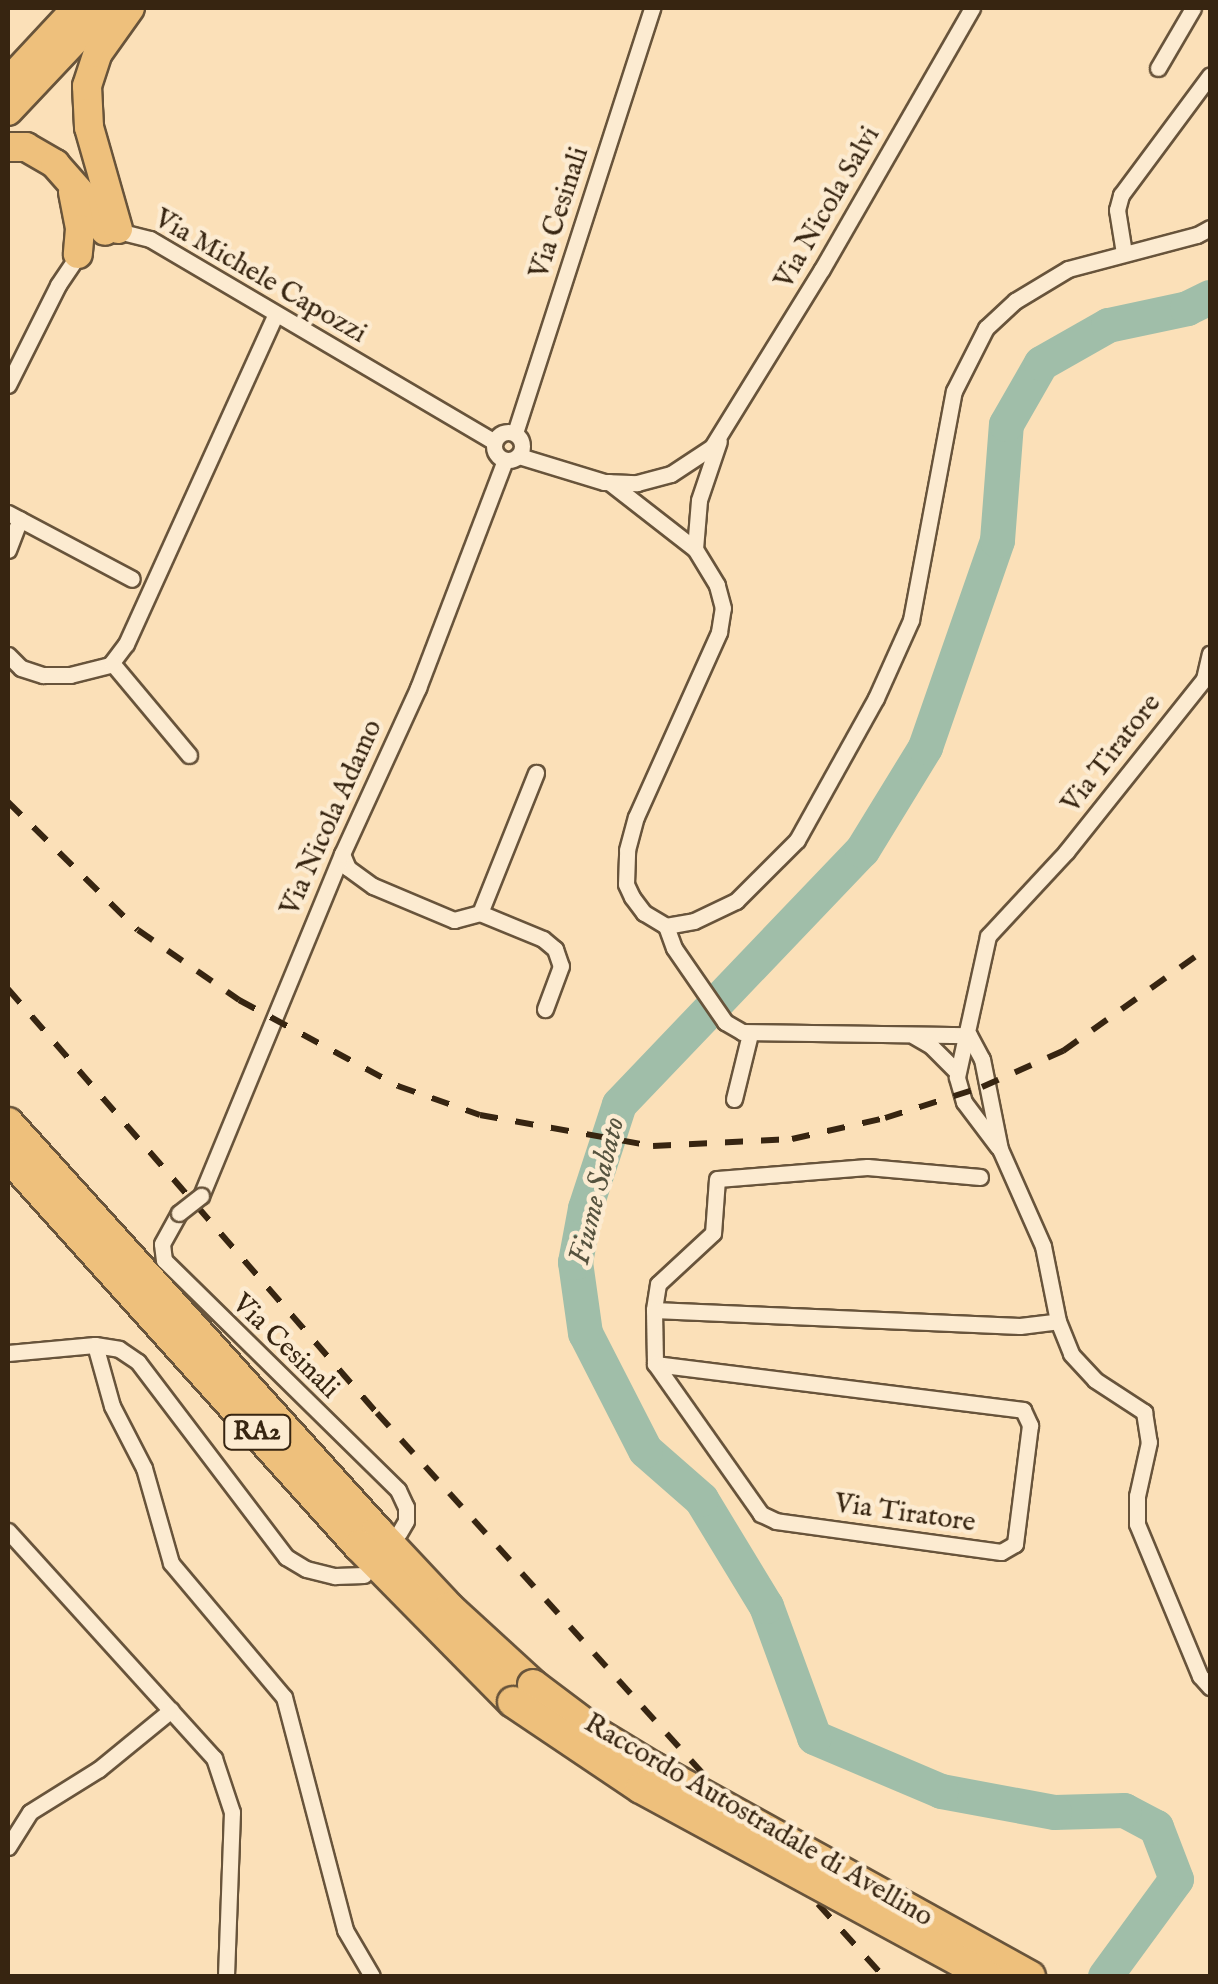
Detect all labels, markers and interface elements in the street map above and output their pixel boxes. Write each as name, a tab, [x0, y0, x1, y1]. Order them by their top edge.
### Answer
street label: Via Nicola Salvi	[768, 121, 888, 295]
street label: Via Cesinali	[523, 143, 597, 283]
street label: Via Michele Capozzi	[148, 203, 372, 351]
street label: Via Tiratore	[1055, 688, 1169, 820]
street label: Via Nicola Adamo	[274, 715, 390, 921]
water label: Fiume Sabato	[562, 1114, 634, 1268]
street label: Via Cesinali	[224, 1288, 346, 1406]
road number: RA2	[222, 1412, 292, 1452]
street label: Via Tiratore	[832, 1487, 978, 1541]
street label: Raccordo Autostradale di Avellino	[578, 1707, 938, 1935]

